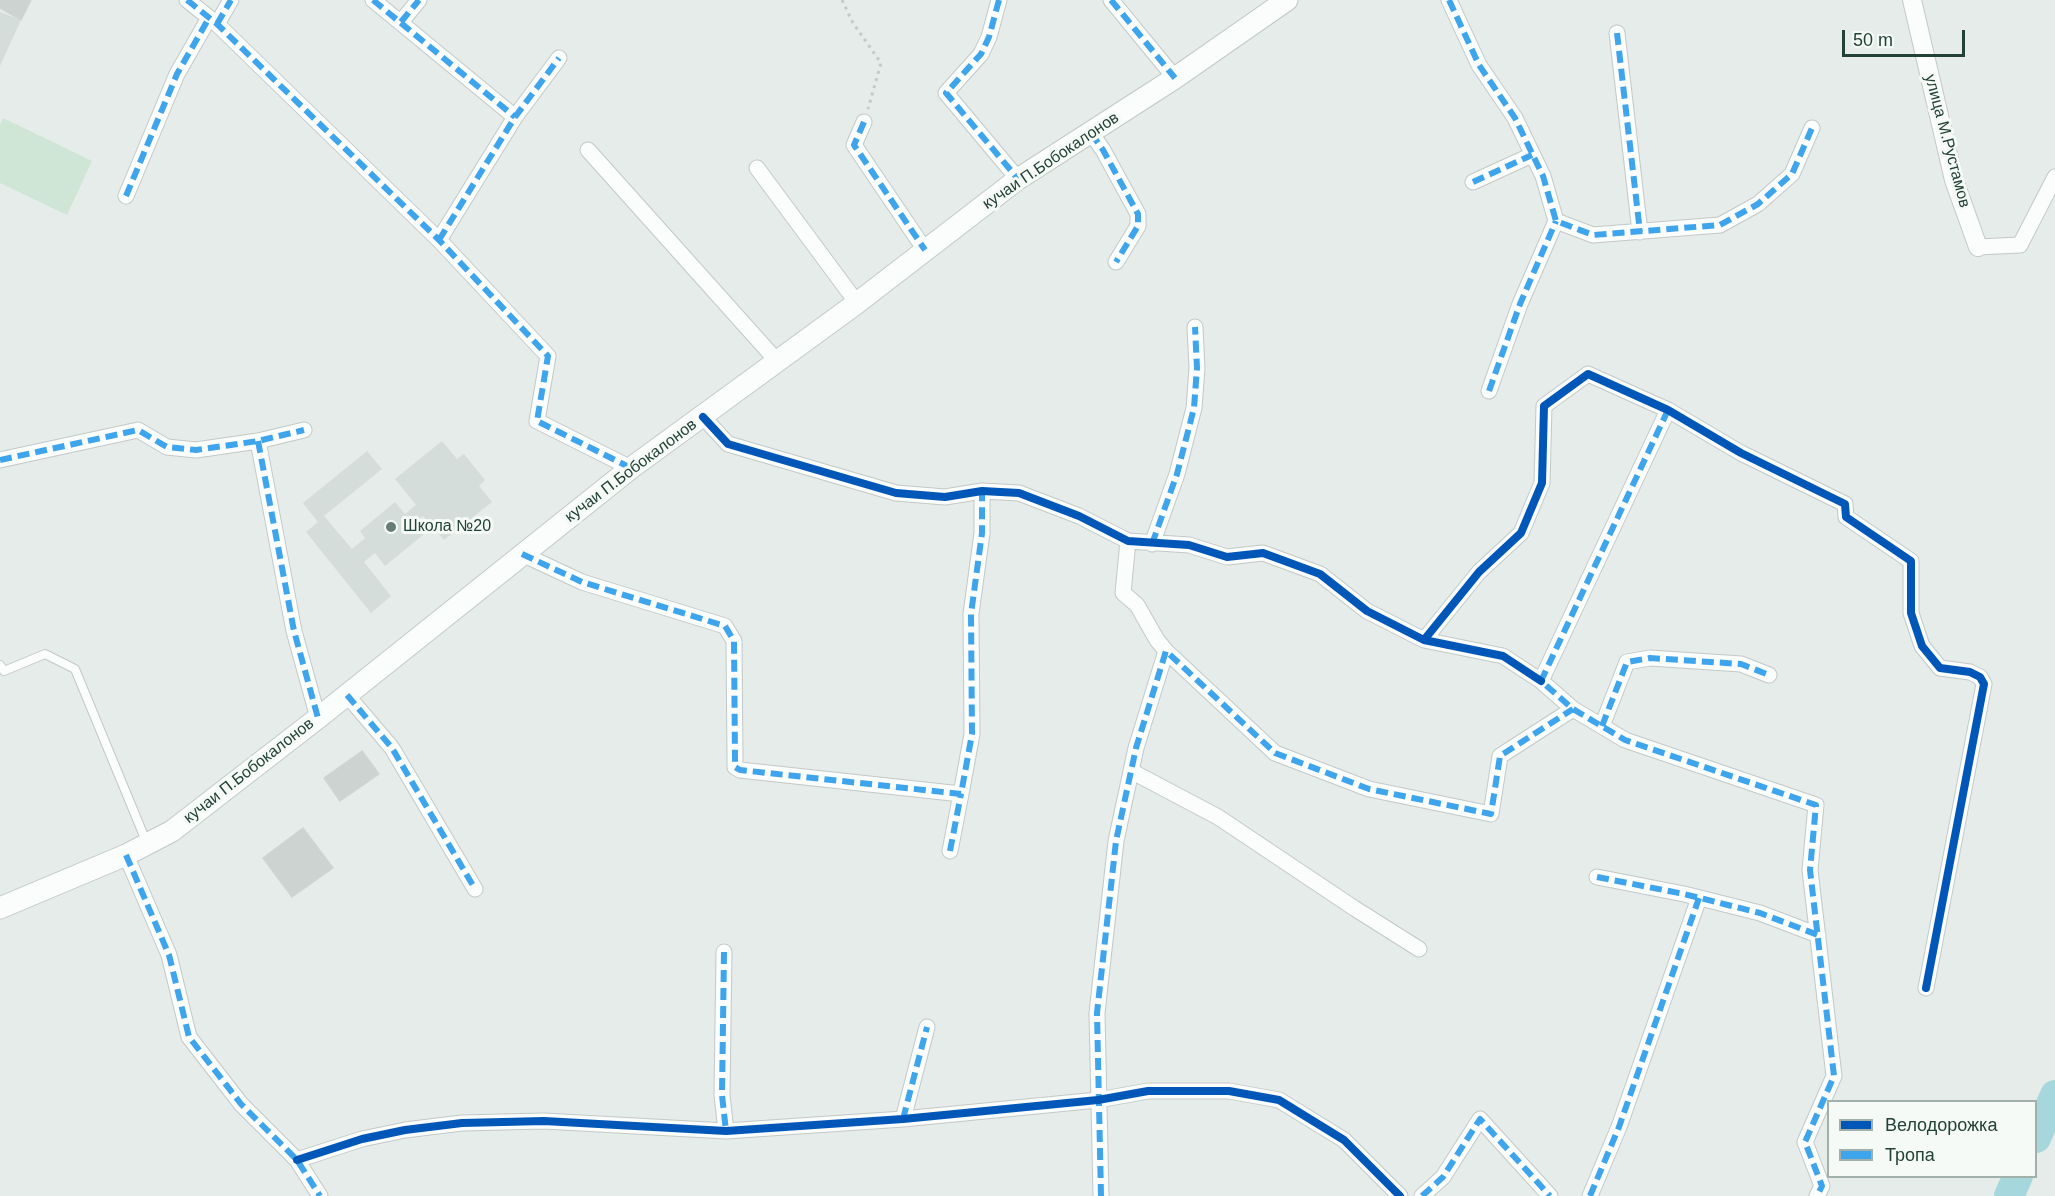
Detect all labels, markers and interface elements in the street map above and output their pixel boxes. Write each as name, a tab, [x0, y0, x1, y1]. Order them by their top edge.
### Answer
scale bar	[1845, 18, 1968, 56]
text: 50 m	[1853, 30, 1893, 50]
street label: улица М.Рустамов	[1920, 72, 1974, 210]
street label: кучаи П.Бобокалонов	[979, 108, 1123, 214]
street label: кучаи П.Бобокалонов	[561, 415, 701, 527]
place label: Школа №20	[403, 517, 491, 537]
marker: Школа №20	[384, 520, 398, 534]
street label: кучаи П.Бобокалонов	[180, 714, 318, 828]
legend	[1827, 1100, 2037, 1178]
text: Велодорожка	[1885, 1115, 1997, 1135]
text: Тропа	[1885, 1145, 1935, 1165]

